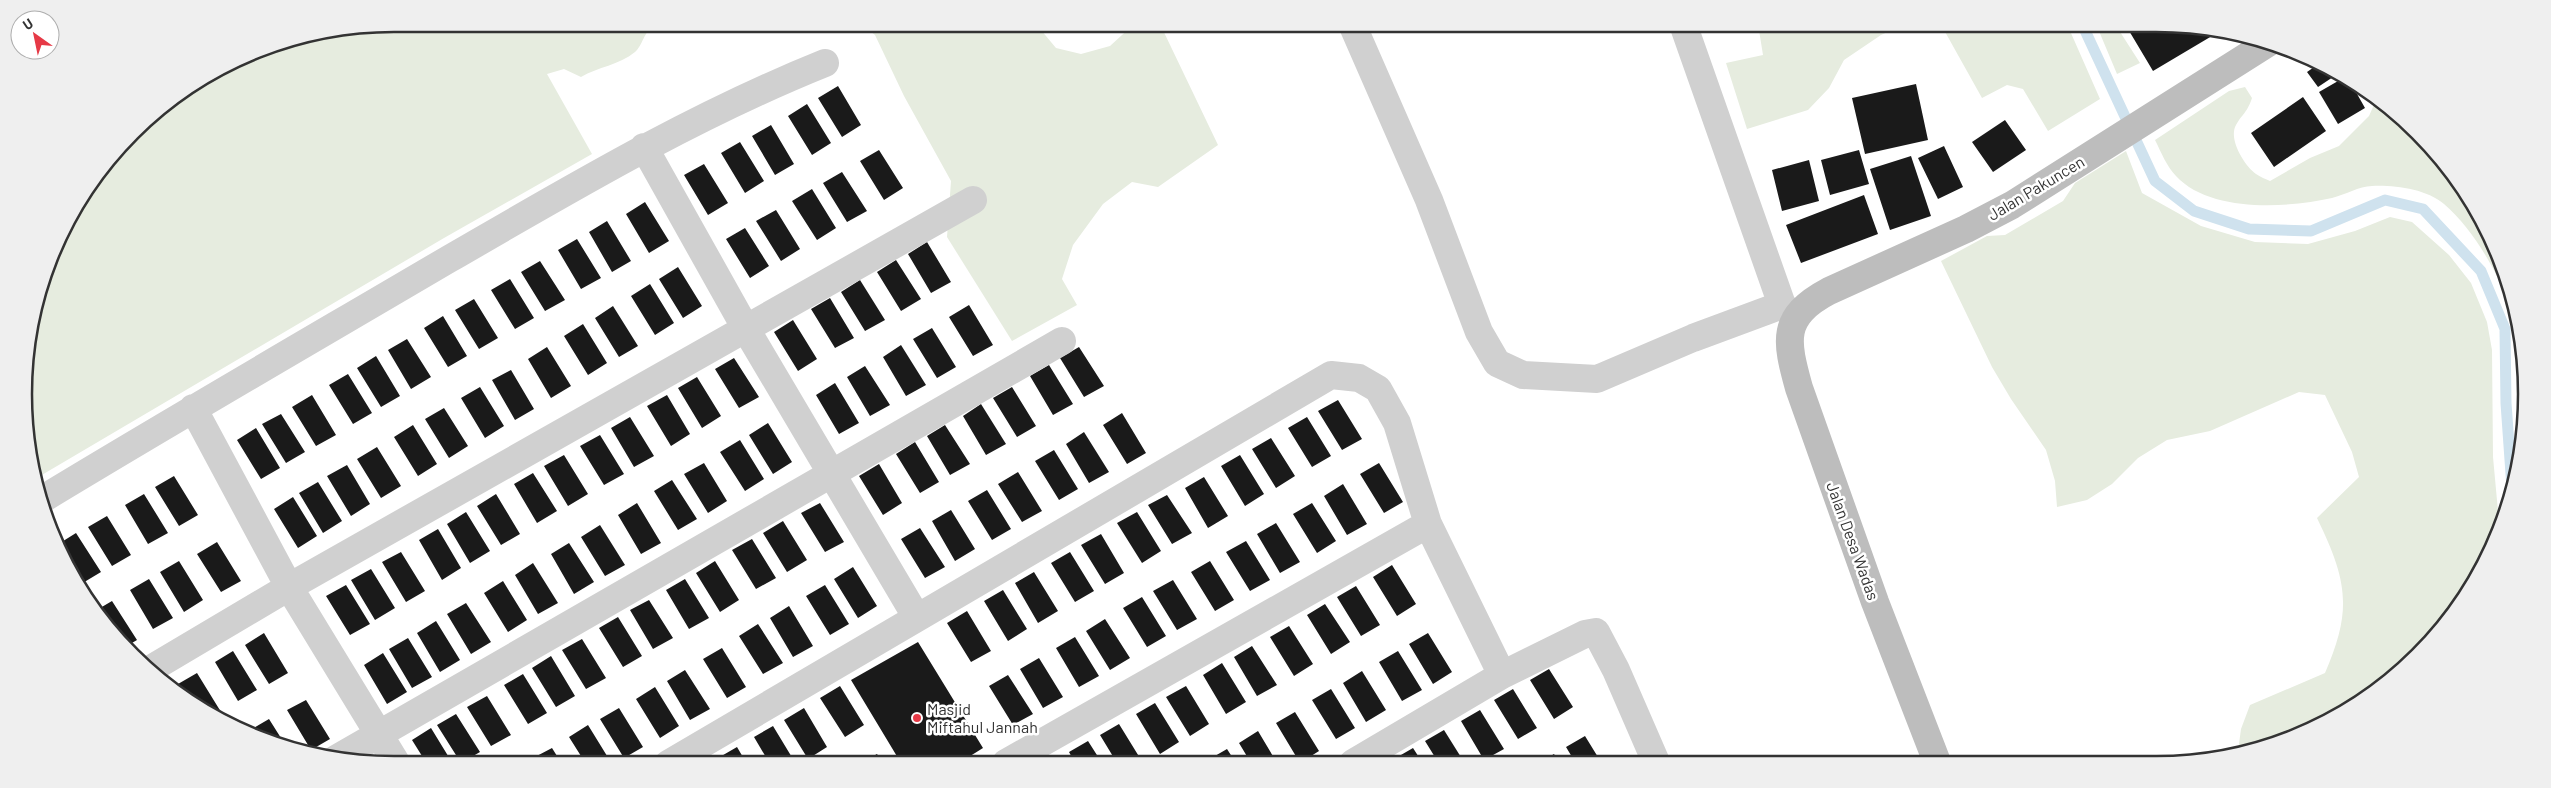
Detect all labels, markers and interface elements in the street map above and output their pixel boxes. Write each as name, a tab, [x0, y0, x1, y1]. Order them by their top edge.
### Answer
north arrow	[10, 10, 60, 60]
text: U	[19, 14, 36, 33]
street label: Jalan Pakuncen	[1984, 151, 2087, 224]
street label: Jalan Desa Wadas	[1823, 479, 1884, 603]
place label: Masjid Miftahul Jannah	[927, 699, 1038, 736]
marker: Masjid Miftahul Jannah	[911, 712, 923, 724]

